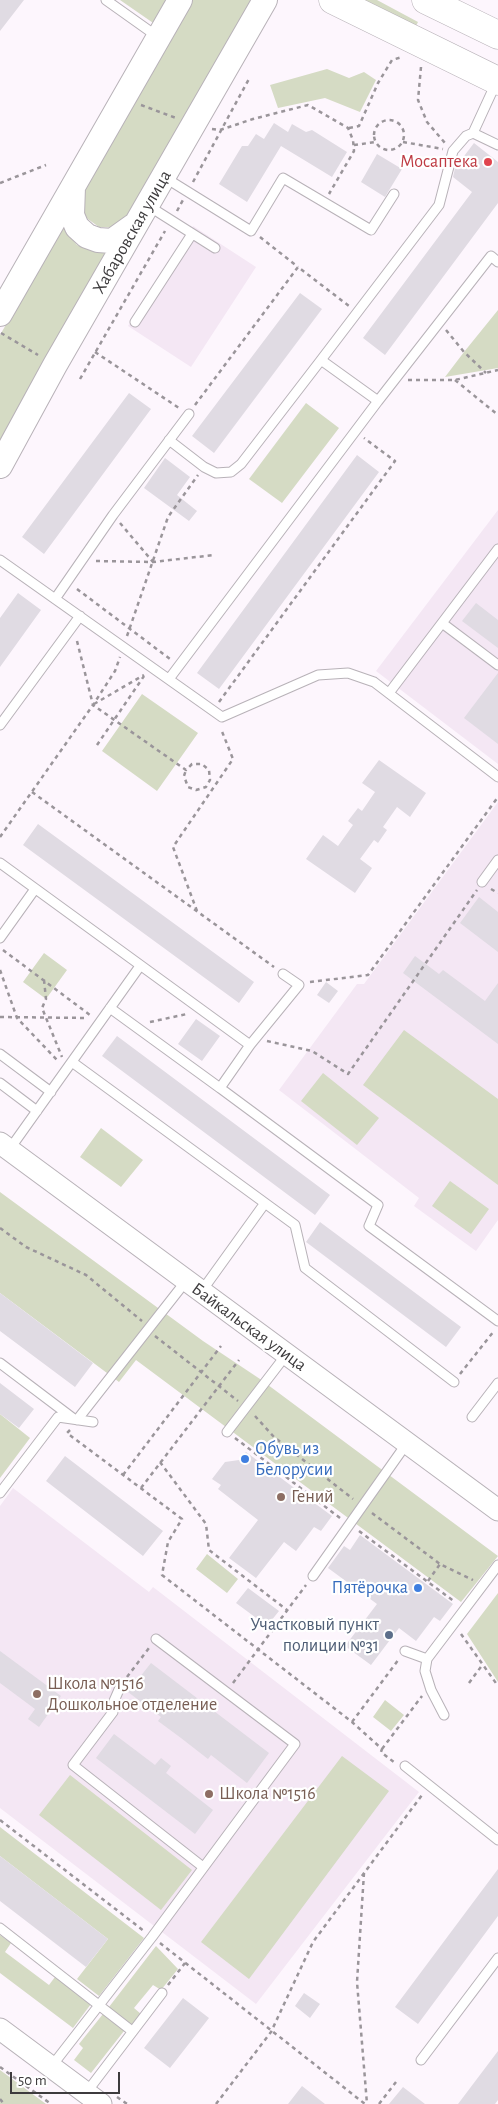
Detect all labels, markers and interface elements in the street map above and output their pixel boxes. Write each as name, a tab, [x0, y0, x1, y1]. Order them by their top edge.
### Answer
place label: Мосаптека	[400, 151, 478, 173]
marker: Мосаптека	[482, 156, 494, 168]
street label: Хабаровская улица	[88, 166, 176, 298]
street label: Байкальская улица	[187, 1278, 311, 1376]
place label: Обувь из Белорусии	[255, 1438, 333, 1480]
marker: Обувь из Белорусии	[239, 1453, 251, 1465]
place label: Гений	[291, 1486, 334, 1508]
marker: Гений	[275, 1491, 287, 1503]
place label: Пятёрочка	[331, 1577, 408, 1599]
marker: Пятёрочка	[412, 1582, 424, 1594]
place label: Участковый пункт полиции №31	[250, 1614, 379, 1656]
marker: Участковый пункт полиции №31	[383, 1629, 395, 1641]
place label: Школа №1516 Дошкольное отделение	[47, 1673, 217, 1716]
marker: Школа №1516 Дошкольное отделение	[31, 1688, 43, 1700]
place label: Школа №1516	[219, 1783, 316, 1805]
marker: Школа №1516	[203, 1788, 215, 1800]
scale bar	[12, 2062, 122, 2094]
text: 50 m	[18, 2073, 47, 2088]

